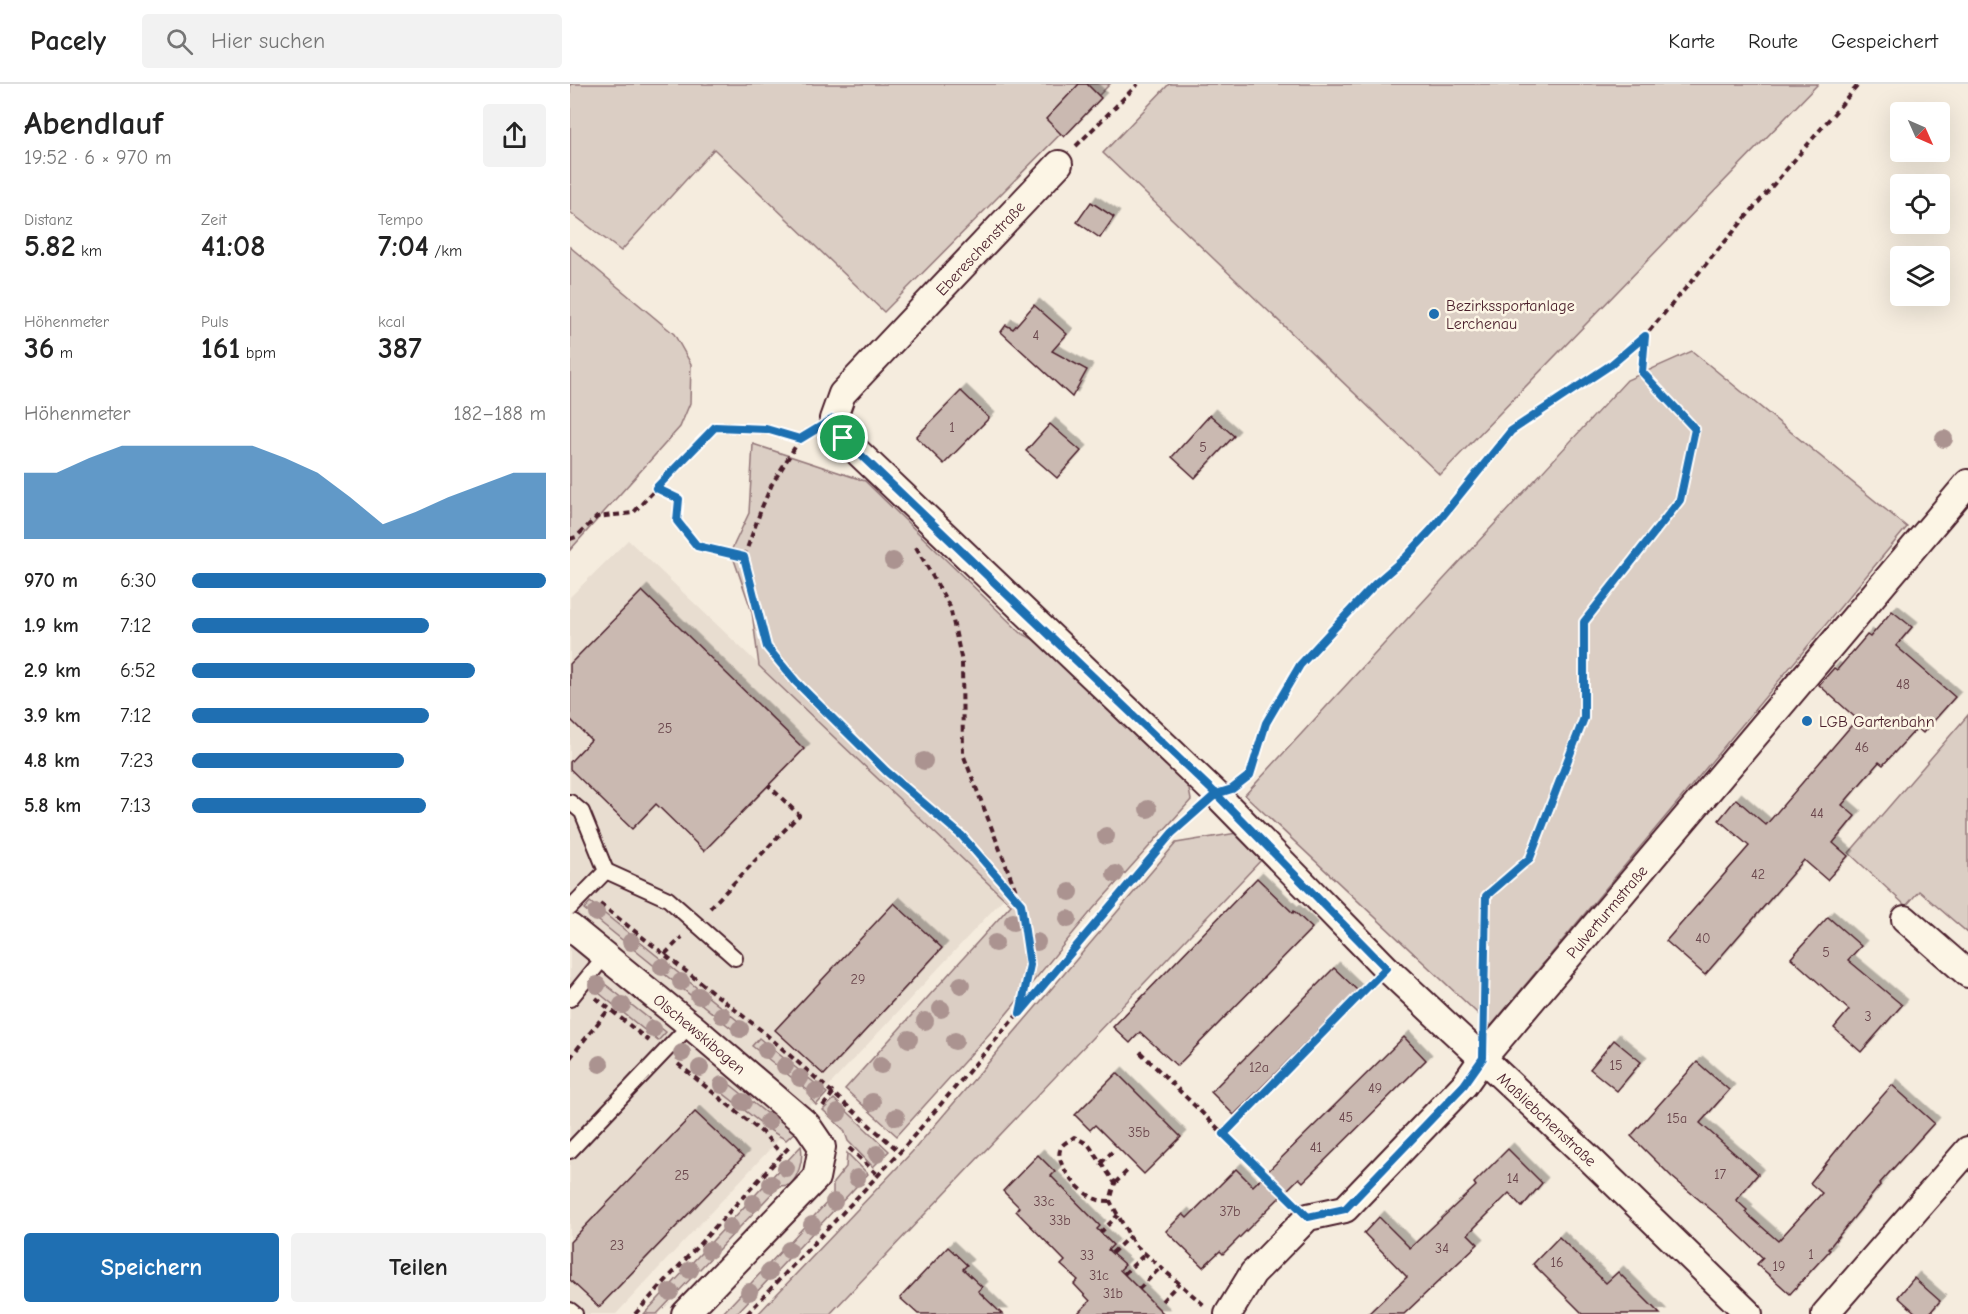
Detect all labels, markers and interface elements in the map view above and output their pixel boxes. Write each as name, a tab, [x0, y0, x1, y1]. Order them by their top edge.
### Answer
search box	[142, 14, 562, 68]
text: Pacely	[30, 25, 106, 57]
icon: search	[163, 25, 196, 58]
text: Hier suchen	[211, 28, 325, 54]
text: Karte	[1668, 29, 1715, 53]
text: Route	[1748, 29, 1798, 53]
text: Gespeichert	[1831, 29, 1938, 53]
north arrow	[1890, 102, 1950, 162]
map controls	[1890, 102, 1950, 306]
text: Abendlauf	[24, 104, 163, 142]
button: share	[483, 104, 546, 167]
text: 19:52 · 6 × 970 m	[24, 146, 172, 169]
button: locate	[1890, 174, 1950, 234]
street label: Ebereschenstraße	[933, 198, 1029, 299]
text: Distanz	[24, 211, 73, 229]
text: Zeit	[201, 211, 227, 229]
text: Tempo	[378, 211, 423, 229]
text: 5.82	[24, 229, 76, 264]
text: 41:08	[201, 229, 266, 264]
text: 7:04	[378, 229, 429, 264]
text: km	[76, 242, 102, 260]
text: /km	[429, 242, 462, 260]
button: layers	[1890, 246, 1950, 306]
place label: Bezirkssportanlage Lerchenau	[1446, 297, 1575, 333]
marker: Bezirkssportanlage Lerchenau	[1427, 307, 1441, 321]
text: Höhenmeter	[24, 313, 109, 331]
text: Puls	[201, 313, 228, 331]
text: kcal	[378, 313, 405, 331]
house number: 4	[1033, 327, 1040, 344]
text: 36	[24, 331, 54, 366]
text: 161	[201, 331, 240, 366]
text: 387	[378, 331, 422, 366]
text: m	[54, 344, 73, 362]
text: bpm	[240, 344, 276, 362]
text: Höhenmeter	[24, 402, 131, 425]
text: 182–188 m	[454, 402, 546, 425]
pin	[817, 412, 868, 463]
house number: 1	[949, 419, 955, 436]
icon: arrive	[826, 421, 859, 454]
house number: 5	[1199, 439, 1207, 456]
text: 970 m	[24, 569, 78, 592]
text: 6:30	[120, 569, 157, 592]
text: 1.9 km	[24, 614, 79, 637]
text: 7:12	[120, 614, 151, 637]
text: 2.9 km	[24, 659, 81, 682]
text: 6:52	[120, 659, 156, 682]
house number: 48	[1896, 676, 1910, 693]
text: 3.9 km	[24, 704, 81, 727]
text: 7:12	[120, 704, 151, 727]
place label: LGB Gartenbahn	[1819, 713, 1935, 731]
marker: LGB Gartenbahn	[1800, 714, 1814, 728]
house number: 25	[658, 720, 672, 737]
house number: 46	[1855, 739, 1869, 756]
text: 4.8 km	[24, 749, 80, 772]
text: 7:23	[120, 749, 154, 772]
text: 5.8 km	[24, 794, 81, 817]
text: 7:13	[120, 794, 151, 817]
house number: 44	[1810, 805, 1824, 822]
street label: Pulverturmstraße	[1563, 862, 1652, 962]
house number: 42	[1751, 866, 1765, 883]
house number: 40	[1695, 930, 1711, 947]
house number: 5	[1822, 944, 1830, 961]
house number: 29	[851, 971, 865, 988]
street label: Olschewskibogen	[649, 991, 749, 1078]
house number: 3	[1864, 1008, 1872, 1025]
house number: 15	[1609, 1057, 1623, 1074]
house number: 12a	[1249, 1059, 1269, 1076]
street label: Maßliebchenstraße	[1493, 1069, 1600, 1170]
house number: 49	[1368, 1080, 1382, 1097]
house number: 45	[1339, 1109, 1353, 1126]
house number: 15a	[1667, 1110, 1687, 1127]
house number: 35b	[1128, 1124, 1150, 1141]
house number: 41	[1310, 1139, 1322, 1156]
house number: 17	[1714, 1166, 1726, 1183]
house number: 25	[675, 1167, 689, 1184]
house number: 14	[1507, 1170, 1519, 1187]
house number: 33c	[1034, 1193, 1055, 1210]
house number: 37b	[1219, 1203, 1241, 1220]
house number: 33b	[1049, 1212, 1071, 1229]
button: Speichern	[24, 1233, 279, 1302]
button: Teilen	[291, 1233, 546, 1302]
house number: 23	[610, 1237, 624, 1254]
house number: 34	[1435, 1240, 1449, 1257]
house number: 1	[1808, 1246, 1814, 1263]
house number: 33	[1080, 1247, 1094, 1264]
house number: 16	[1550, 1254, 1564, 1271]
house number: 19	[1773, 1258, 1785, 1275]
house number: 31c	[1089, 1267, 1109, 1284]
house number: 31b	[1103, 1285, 1123, 1302]

